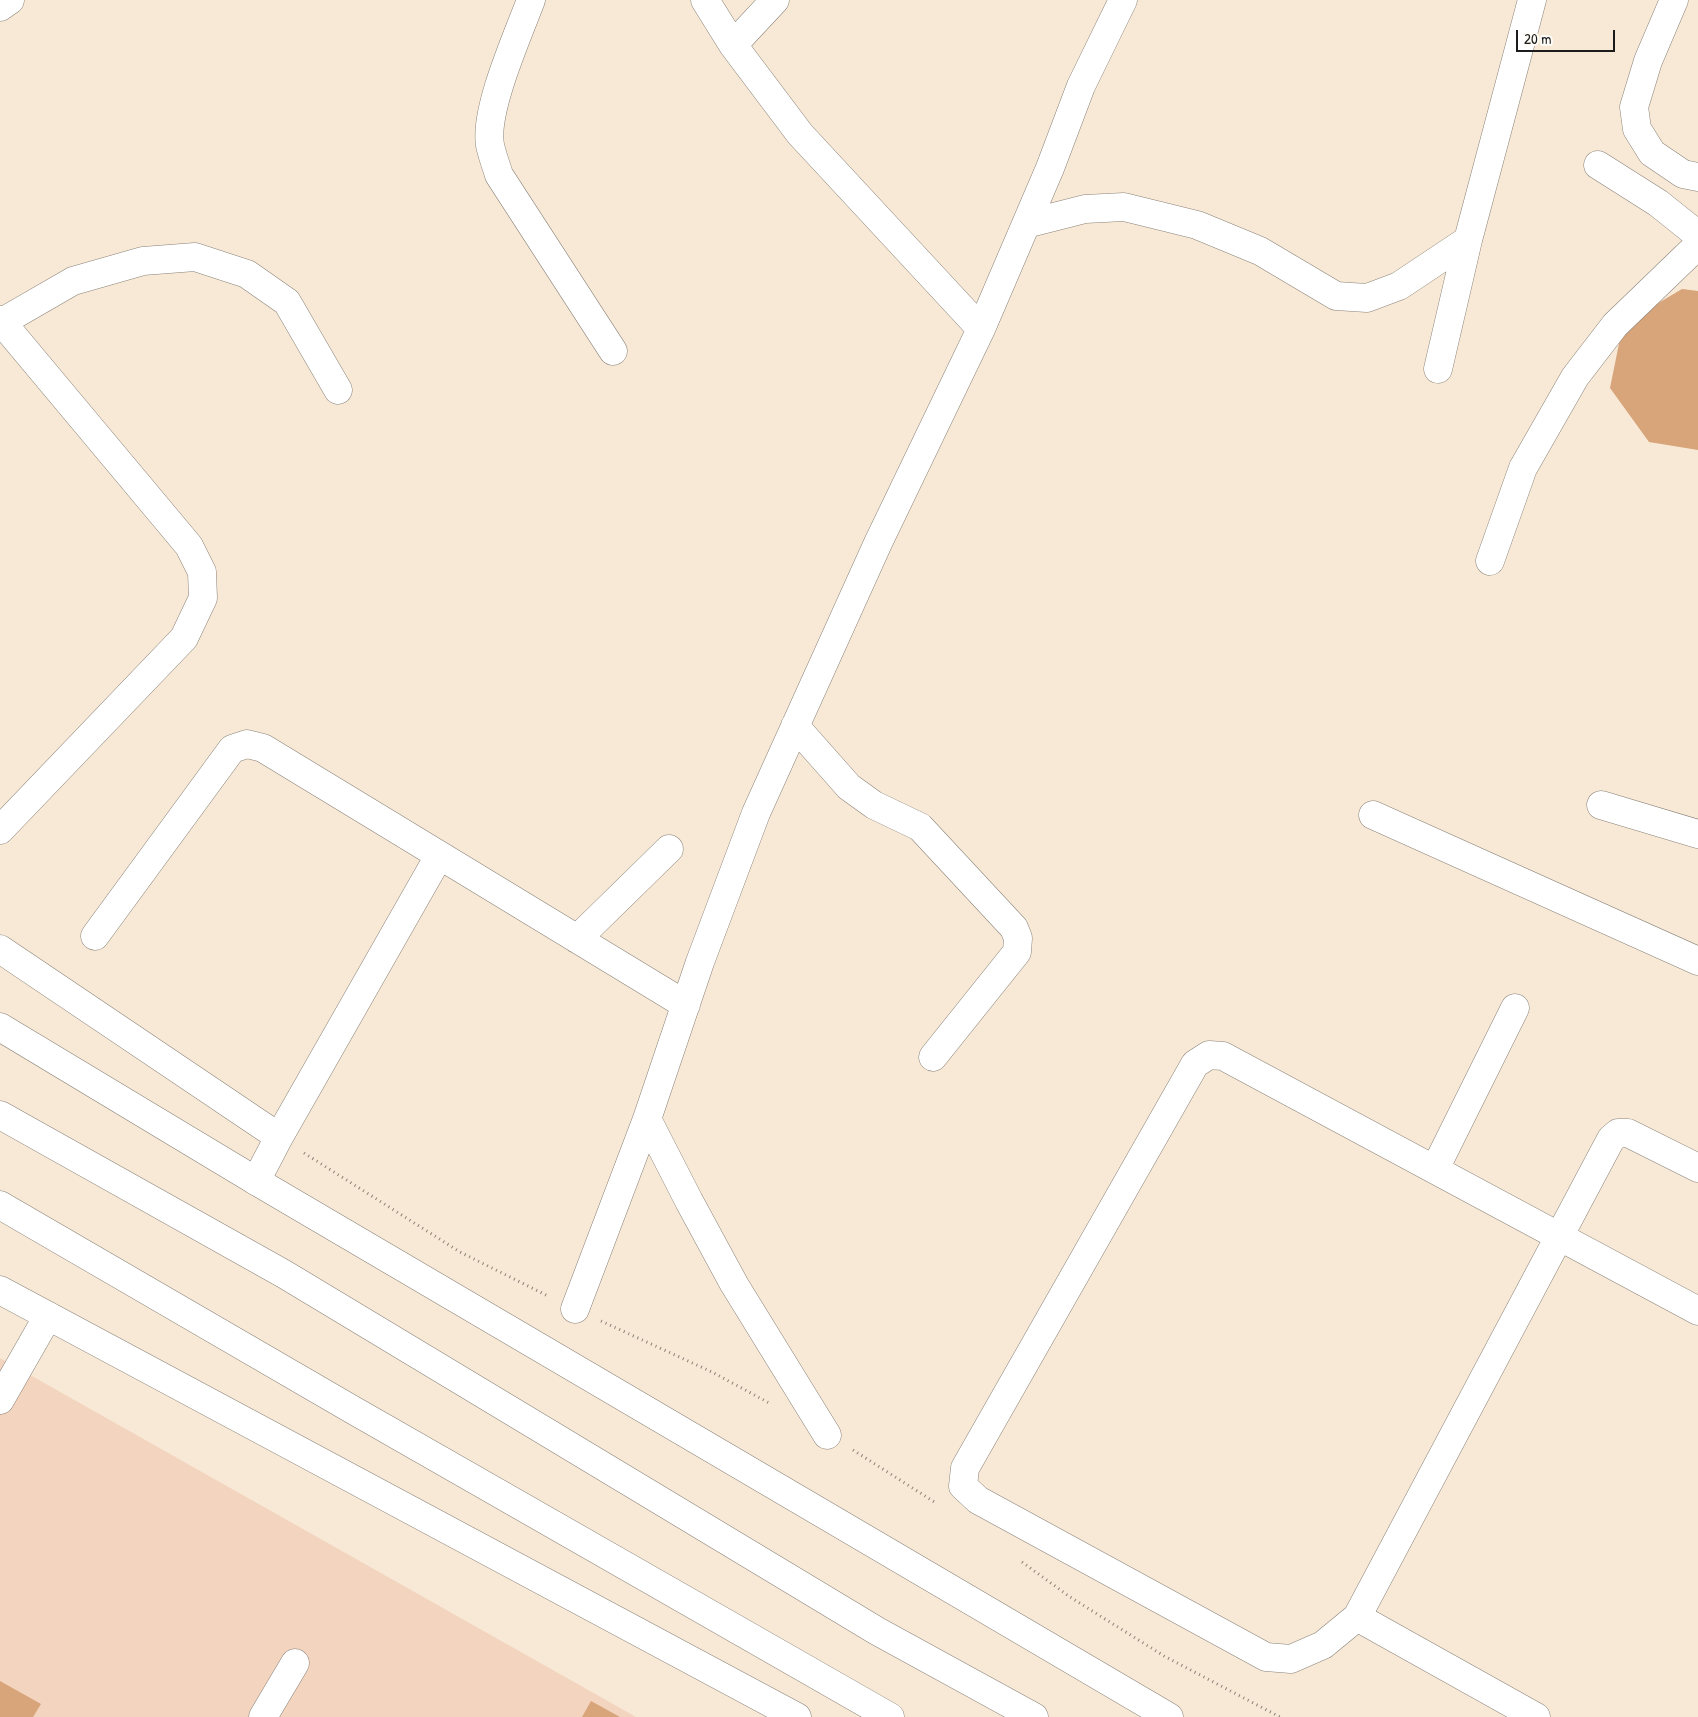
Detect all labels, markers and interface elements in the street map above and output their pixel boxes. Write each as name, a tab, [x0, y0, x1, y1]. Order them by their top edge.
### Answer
scale bar	[1518, 20, 1617, 52]
text: 20 m	[1524, 28, 1551, 49]

